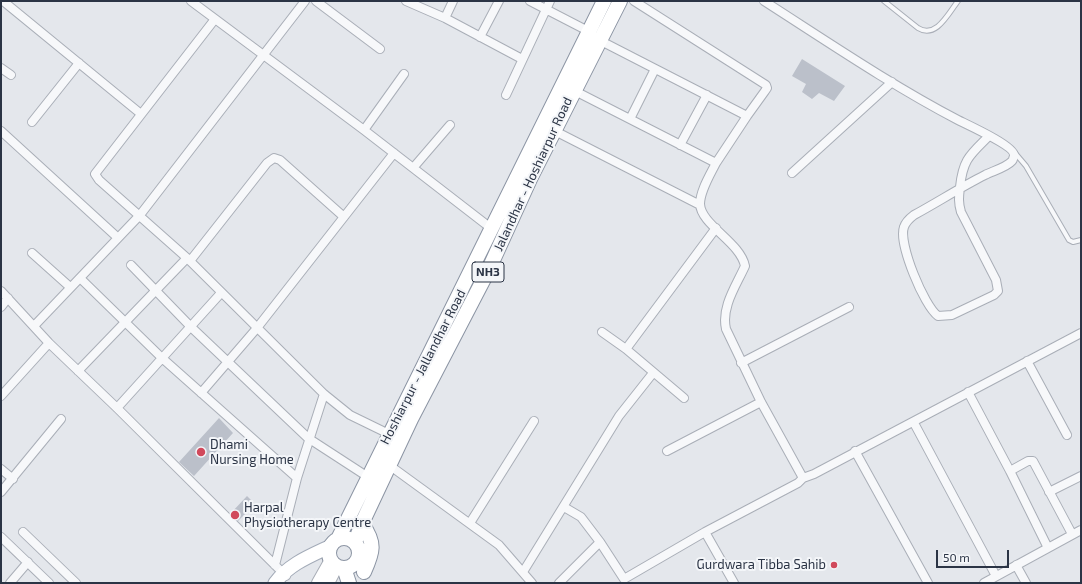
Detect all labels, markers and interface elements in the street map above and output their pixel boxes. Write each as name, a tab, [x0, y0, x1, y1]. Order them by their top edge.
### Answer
street label: Jalandhar - Hoshiarpur Road	[490, 95, 576, 253]
road number: NH3	[472, 262, 504, 282]
street label: Hoshiarpur - Jallandhar Road	[377, 287, 469, 447]
place label: Dhami Nursing Home	[210, 437, 294, 468]
marker: Dhami Nursing Home	[195, 446, 207, 458]
place label: Harpal Physiotherapy Centre	[244, 500, 371, 531]
marker: Harpal Physiotherapy Centre	[229, 509, 241, 521]
scale bar	[938, 542, 1011, 568]
text: 50 m	[943, 550, 970, 564]
place label: Gurdwara Tibba Sahib	[697, 557, 826, 573]
marker: Gurdwara Tibba Sahib	[829, 560, 839, 570]

